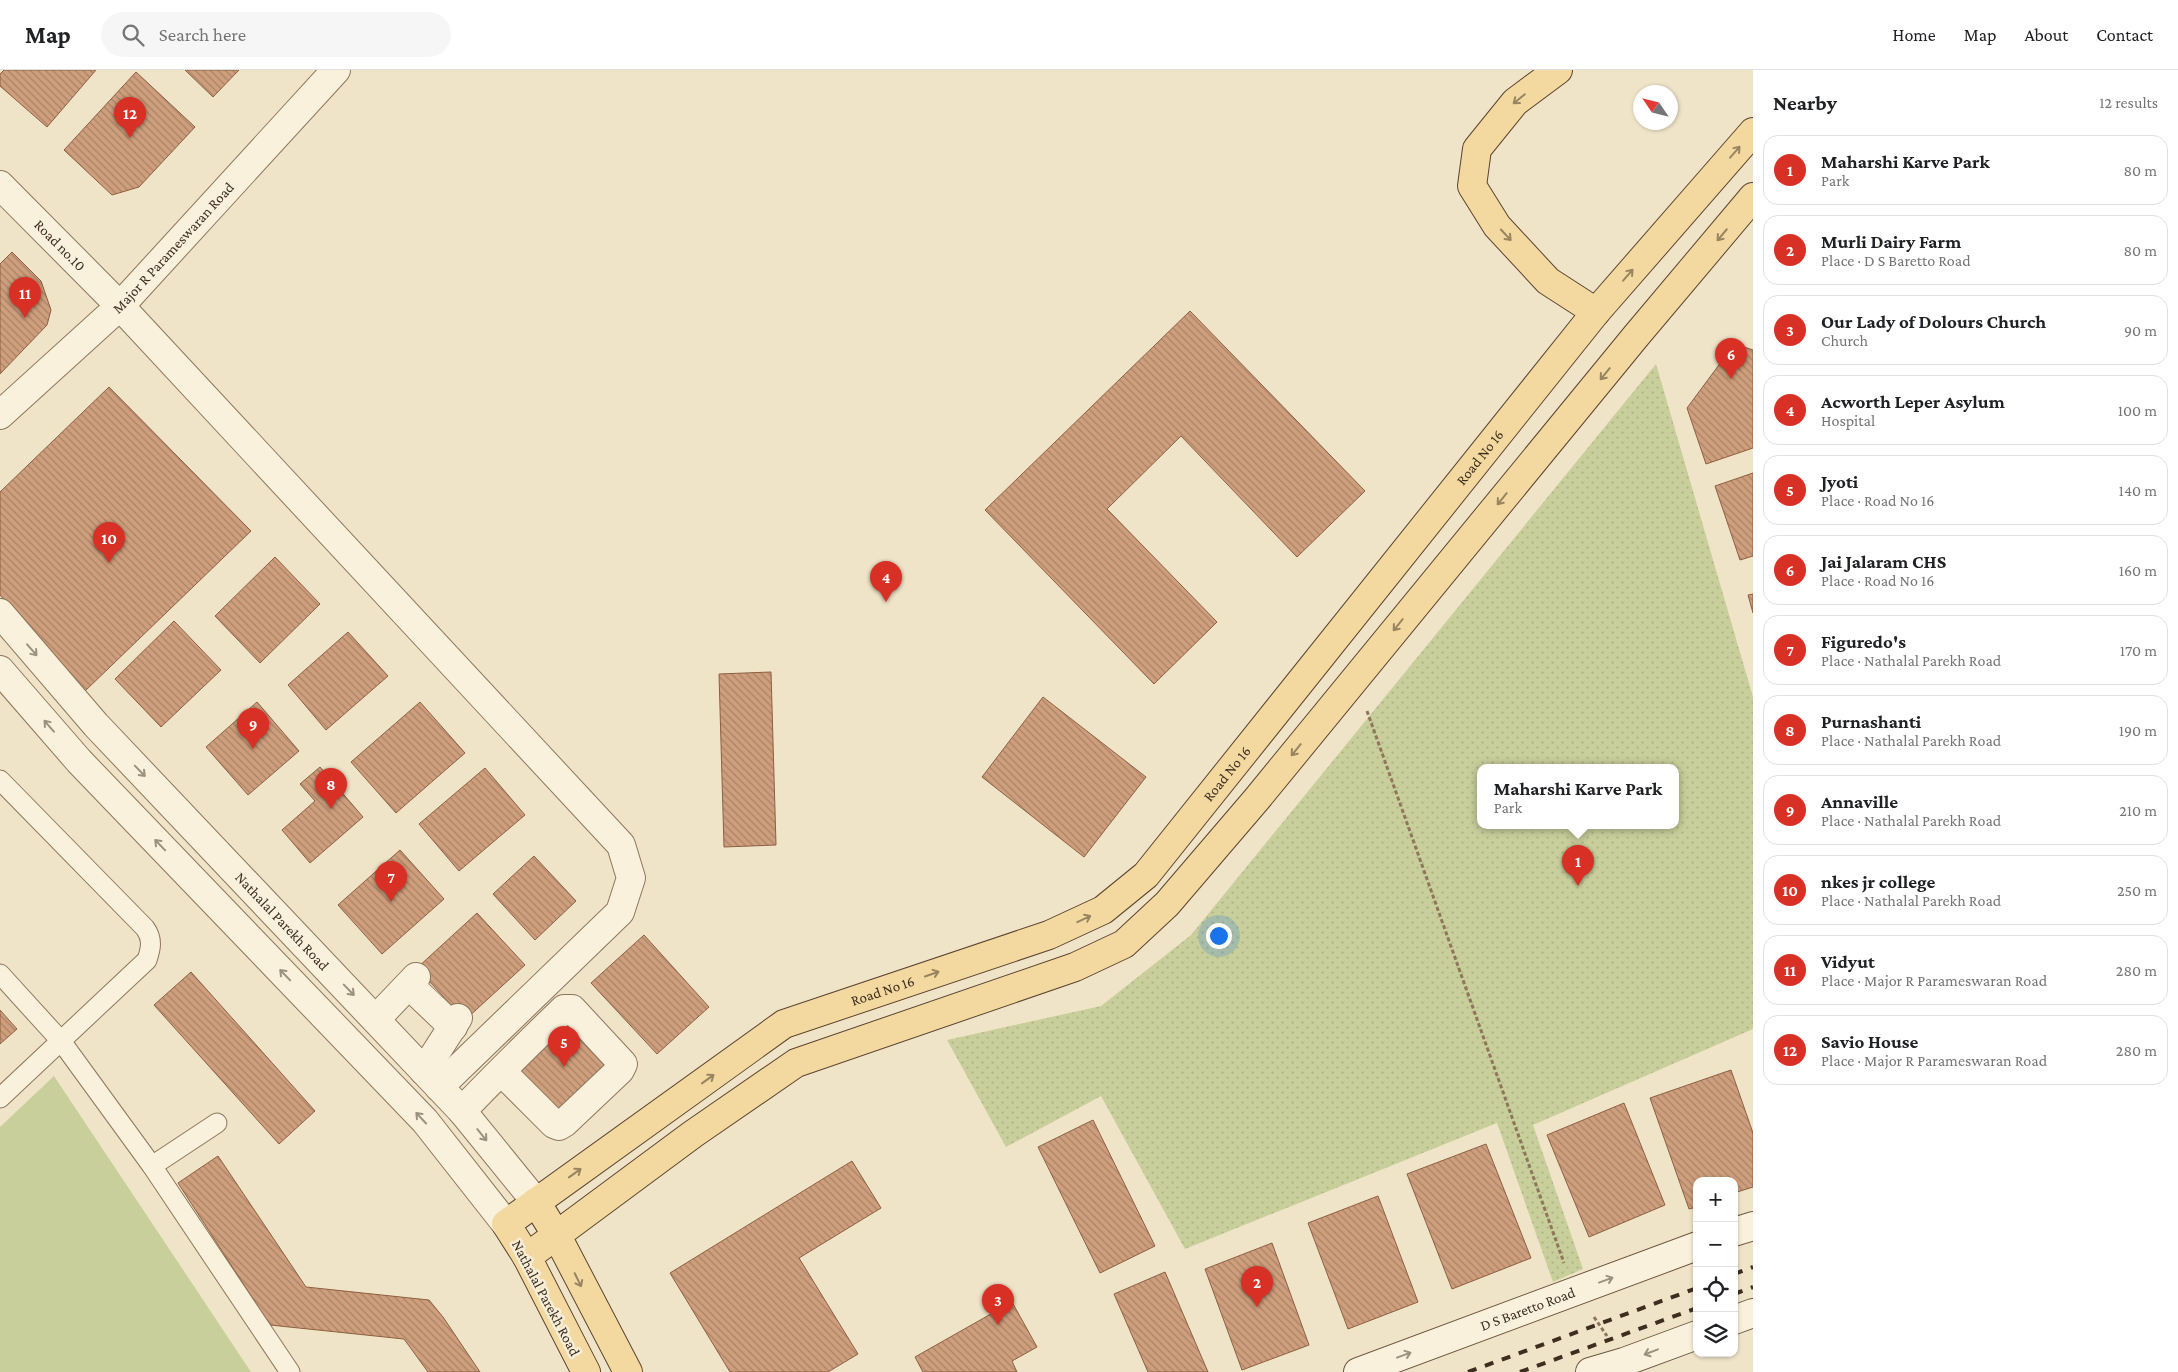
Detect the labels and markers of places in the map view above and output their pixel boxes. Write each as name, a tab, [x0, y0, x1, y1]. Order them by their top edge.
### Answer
pin: 12	[114, 97, 146, 138]
pin: 11	[9, 277, 41, 318]
pin: 6	[1715, 338, 1747, 379]
pin: 10	[93, 522, 125, 563]
pin: 4	[870, 561, 902, 602]
pin: 9	[237, 708, 269, 749]
pin: 8	[315, 768, 347, 809]
pin: 1	[1562, 845, 1594, 886]
pin: 7	[375, 861, 407, 902]
pin: 5	[548, 1026, 580, 1067]
pin: 2	[1241, 1266, 1273, 1307]
pin: 3	[982, 1284, 1014, 1325]

